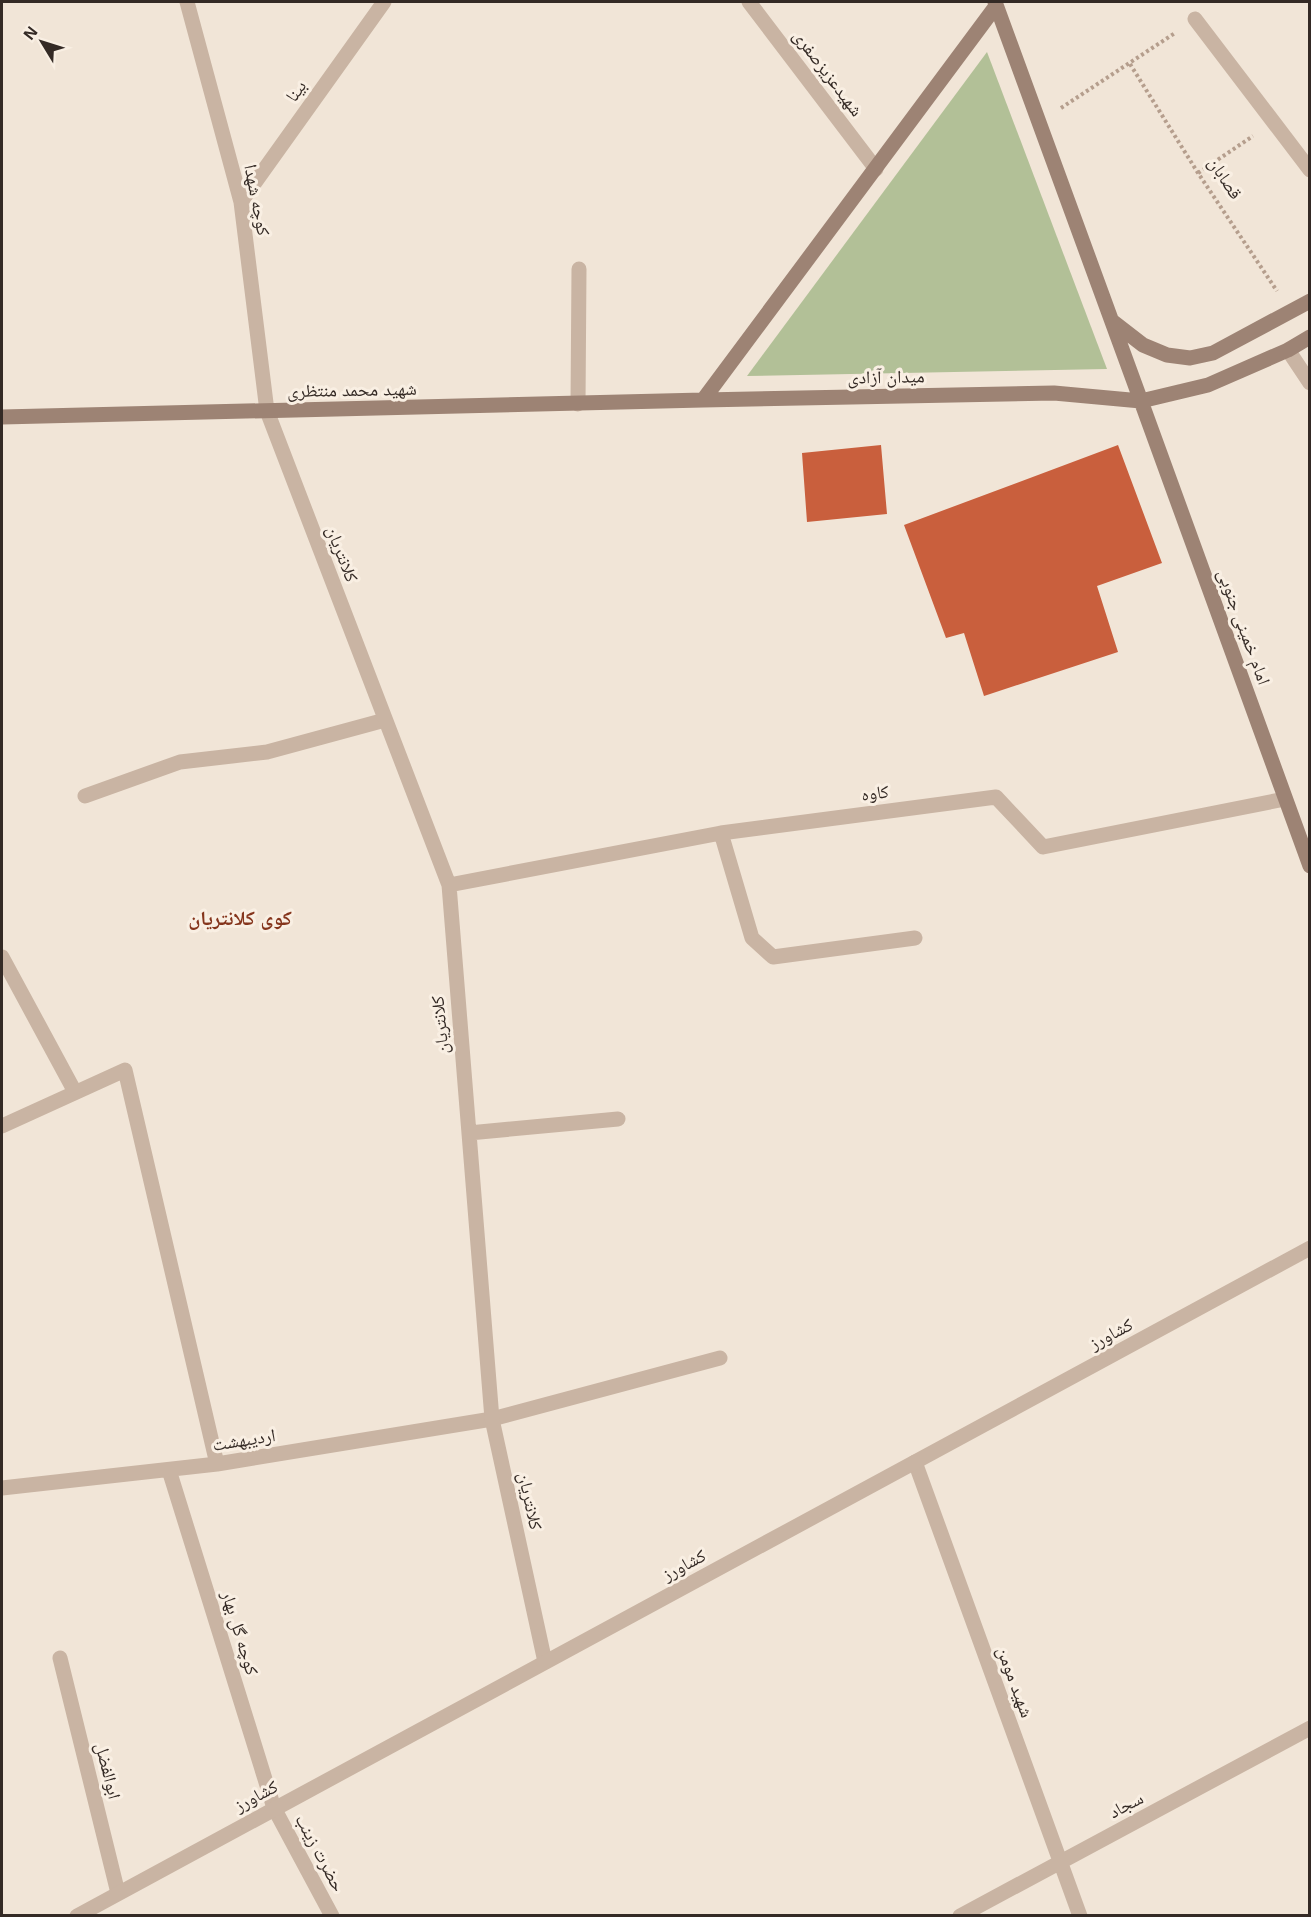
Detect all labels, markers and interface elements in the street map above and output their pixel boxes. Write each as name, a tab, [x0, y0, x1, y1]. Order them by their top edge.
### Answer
north arrow	[12, 12, 72, 72]
text: N	[20, 23, 41, 43]
street label: شهیدعزیزصفری	[788, 26, 867, 121]
street label: بینا	[282, 77, 311, 106]
street label: قصابان	[1203, 153, 1246, 203]
street label: کوچه شهدا	[240, 163, 274, 238]
street label: میدان آزادی	[847, 366, 925, 389]
street label: شهید محمد منتظری	[287, 379, 417, 402]
street label: کلانتریان	[321, 523, 362, 586]
street label: امام خمینی جنوبی	[1212, 567, 1274, 688]
street label: کاوه	[860, 781, 891, 805]
district label: کوی کلانتریان	[188, 907, 292, 930]
street label: کلانتریان	[427, 994, 454, 1055]
street label: کشاورز	[1085, 1314, 1137, 1354]
street label: اردیبهشت	[211, 1425, 277, 1455]
street label: کلانتریان	[513, 1470, 546, 1532]
street label: کشاورز	[658, 1545, 710, 1585]
street label: کوچه گل بهار	[216, 1588, 262, 1678]
street label: شهید مومن	[992, 1644, 1037, 1721]
street label: ابوالفضل	[90, 1741, 125, 1801]
street label: کشاورز	[230, 1776, 282, 1816]
street label: سجاد	[1105, 1788, 1147, 1822]
street label: حضرت زینب	[291, 1811, 349, 1895]

